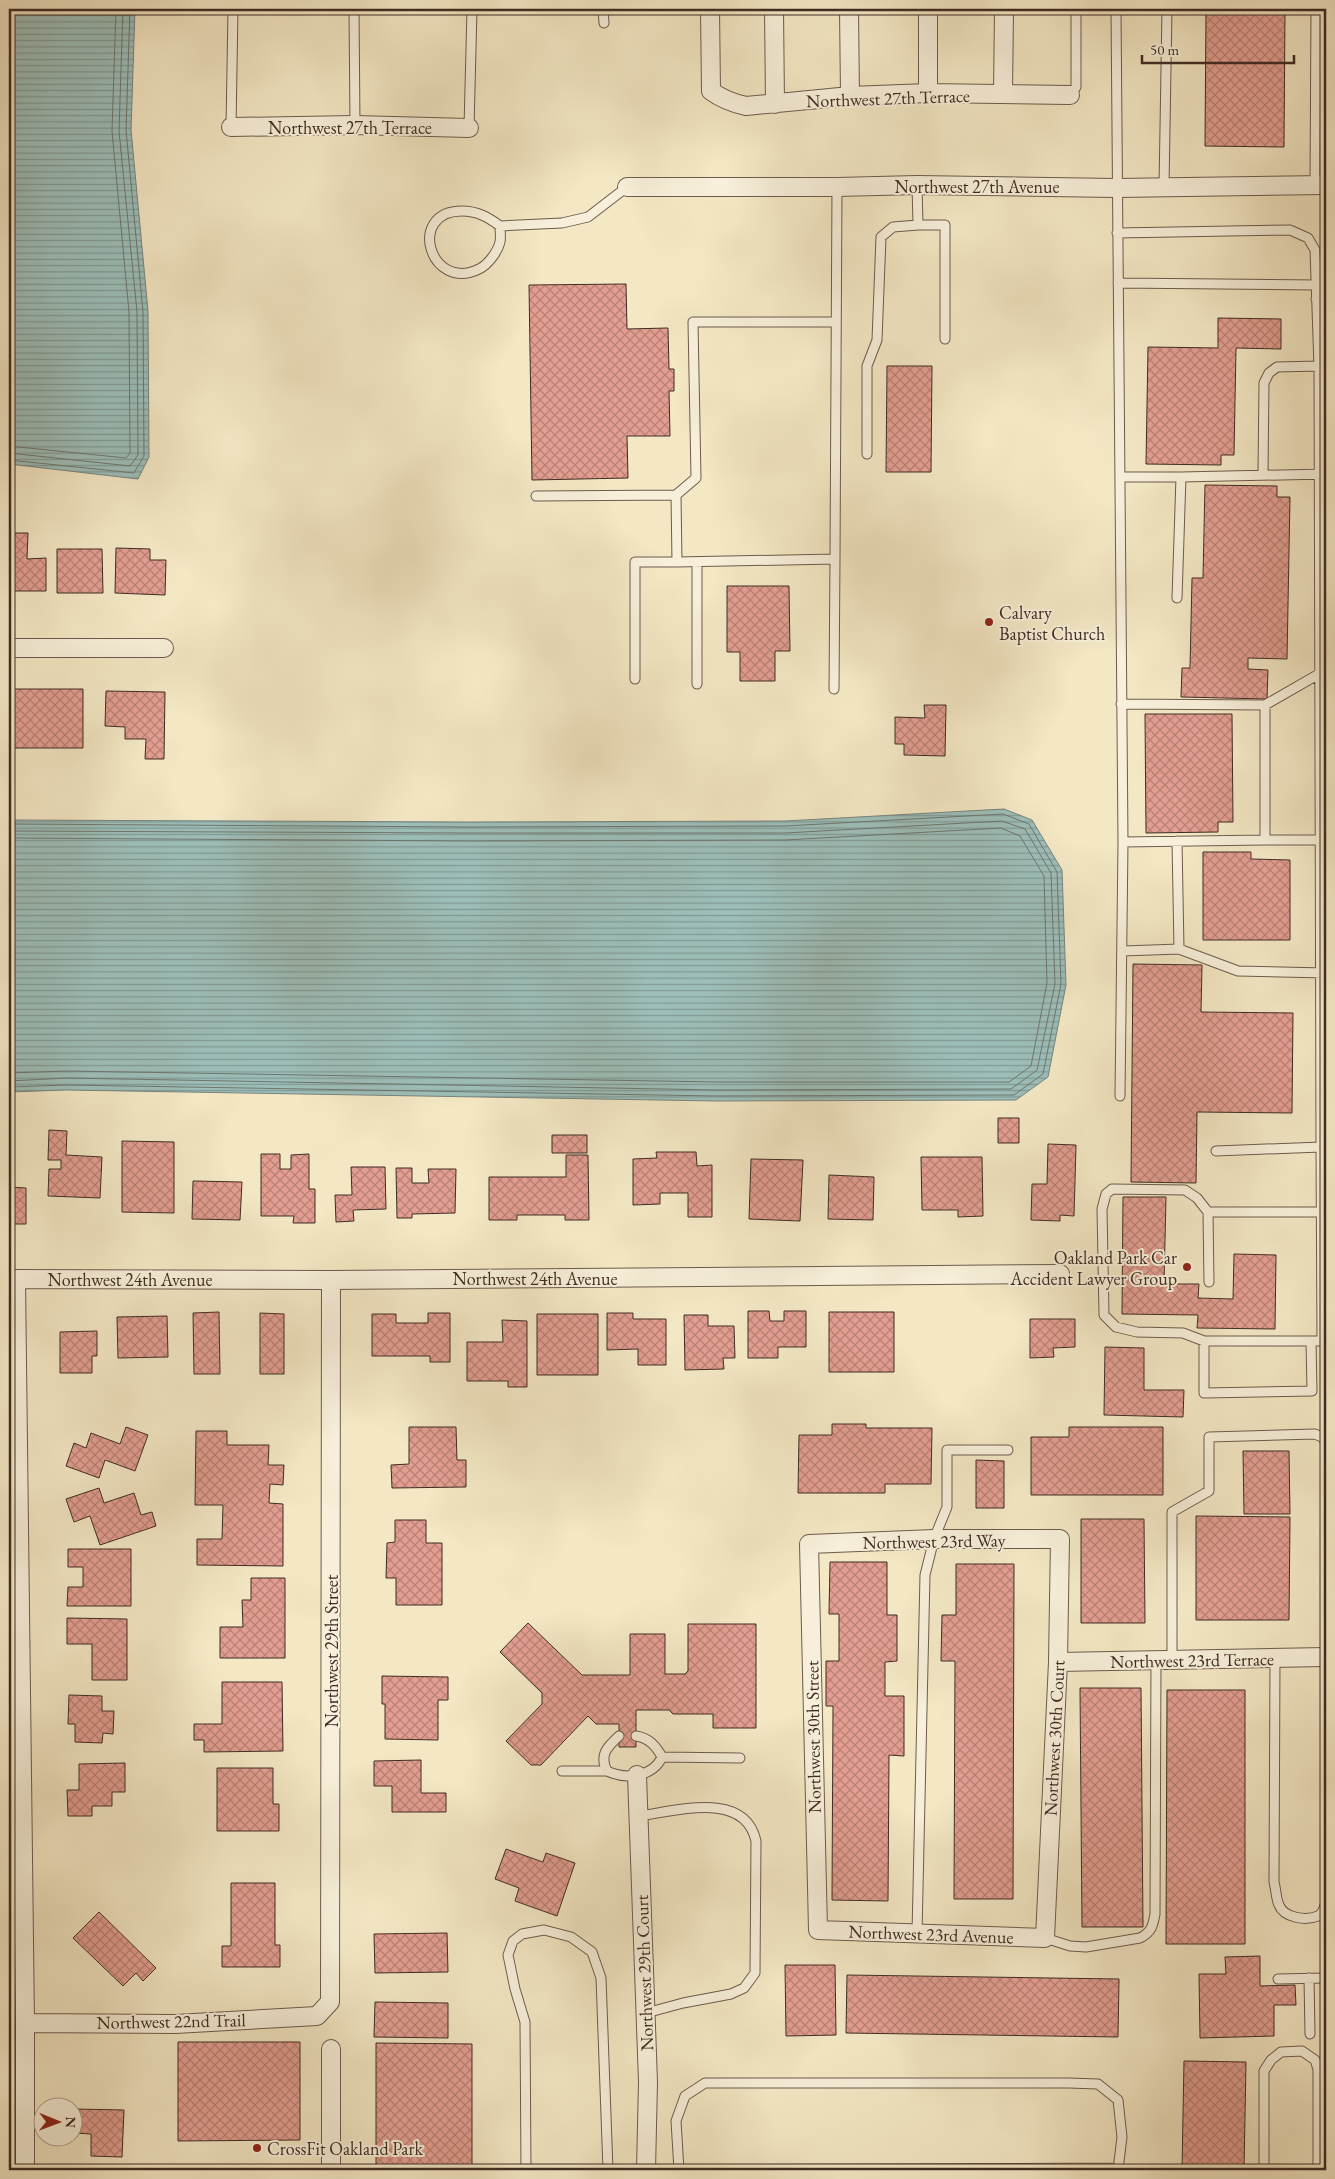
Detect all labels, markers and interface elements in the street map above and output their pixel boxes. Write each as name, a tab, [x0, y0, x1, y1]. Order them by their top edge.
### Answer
scale bar	[1142, 32, 1295, 64]
text: 50 m	[1150, 40, 1179, 59]
street label: Northwest 27th Terrace	[806, 84, 970, 112]
street label: Northwest 27th Terrace	[268, 116, 432, 139]
street label: Northwest 27th Avenue	[894, 175, 1060, 198]
place label: Calvary Baptist Church	[999, 601, 1105, 645]
marker: Calvary Baptist Church	[983, 616, 995, 628]
place label: Oakland Park Car Accident Lawyer Group	[1009, 1246, 1177, 1290]
marker: Oakland Park Car Accident Lawyer Group	[1181, 1261, 1193, 1273]
street label: Northwest 24th Avenue	[452, 1267, 618, 1290]
street label: Northwest 24th Avenue	[47, 1268, 213, 1291]
street label: Northwest 23rd Way	[862, 1528, 1006, 1554]
street label: Northwest 29th Street	[320, 1574, 343, 1727]
street label: Northwest 23rd Terrace	[1110, 1647, 1274, 1673]
street label: Northwest 30th Court	[1038, 1659, 1070, 1817]
street label: Northwest 30th Street	[800, 1660, 826, 1814]
street label: Northwest 29th Court	[630, 1894, 658, 2051]
street label: Northwest 23rd Avenue	[848, 1920, 1014, 1948]
street label: Northwest 22nd Trail	[96, 2008, 246, 2034]
north arrow	[32, 2096, 82, 2146]
text: N	[62, 2116, 80, 2129]
place label: CrossFit Oakland Park	[267, 2137, 424, 2160]
marker: CrossFit Oakland Park	[251, 2142, 263, 2154]

